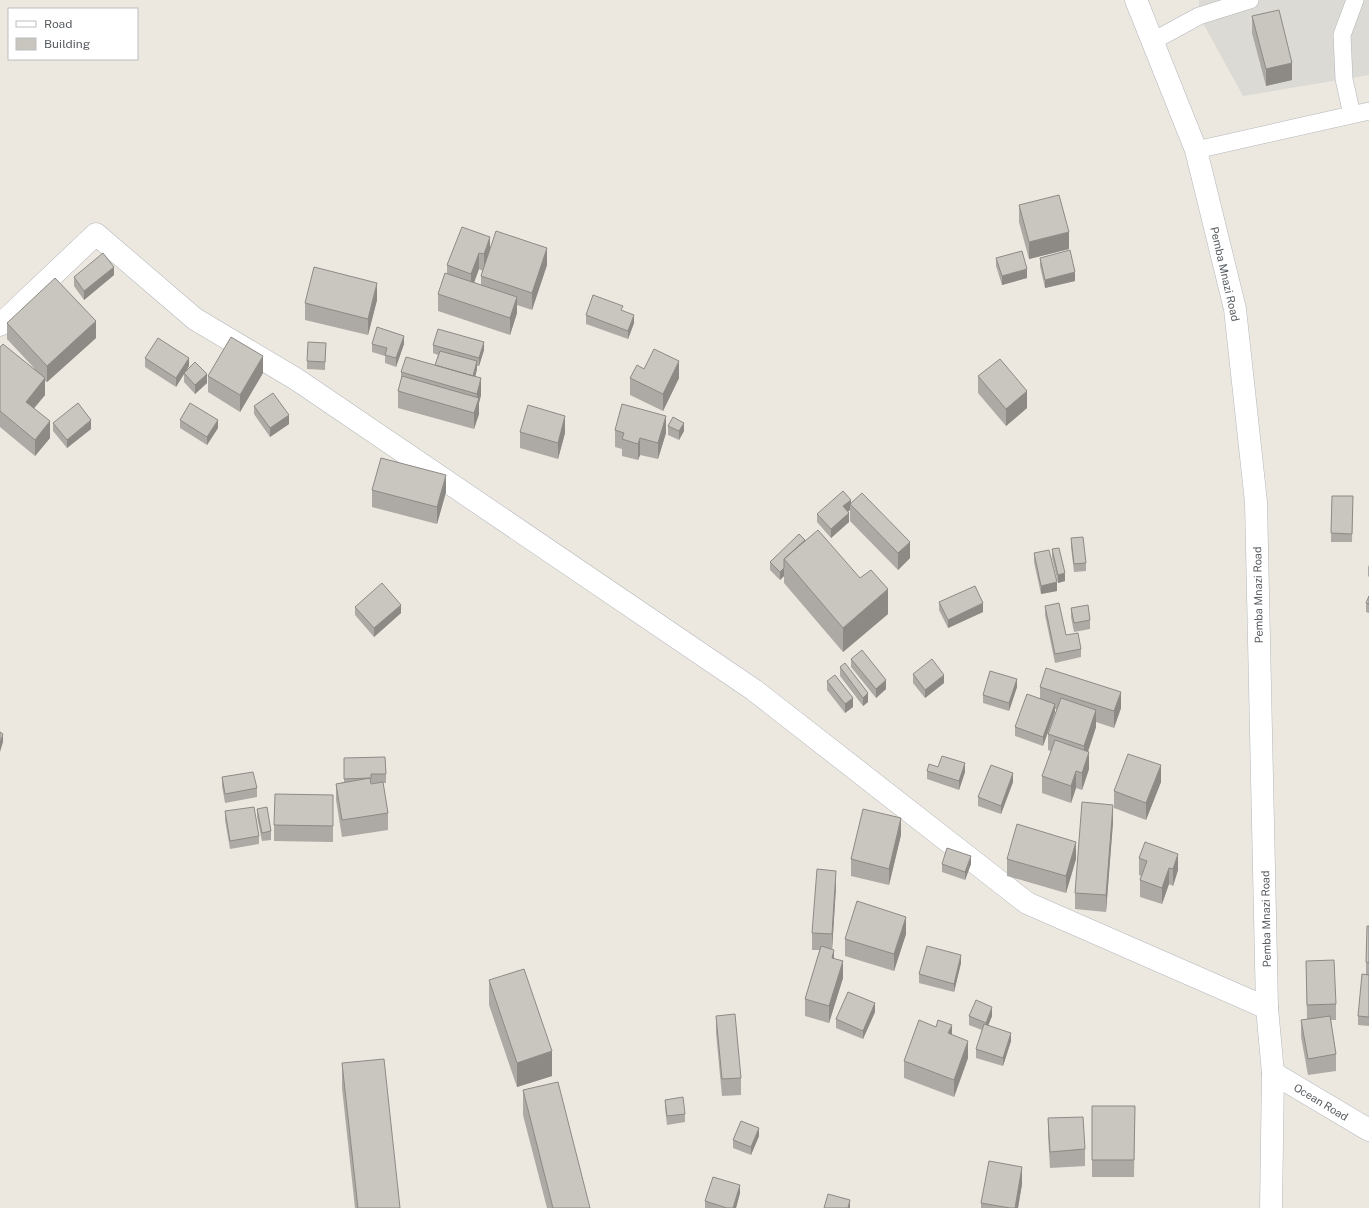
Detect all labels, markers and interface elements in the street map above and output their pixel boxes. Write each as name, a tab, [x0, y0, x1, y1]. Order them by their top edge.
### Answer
legend	[8, 8, 138, 60]
text: Road	[44, 17, 72, 31]
text: Building	[44, 37, 90, 51]
street label: Pemba Mnazi Road	[1208, 226, 1242, 322]
street label: Pemba Mnazi Road	[1251, 547, 1265, 643]
street label: Pemba Mnazi Road	[1259, 871, 1273, 967]
street label: Ocean Road	[1292, 1081, 1350, 1123]

